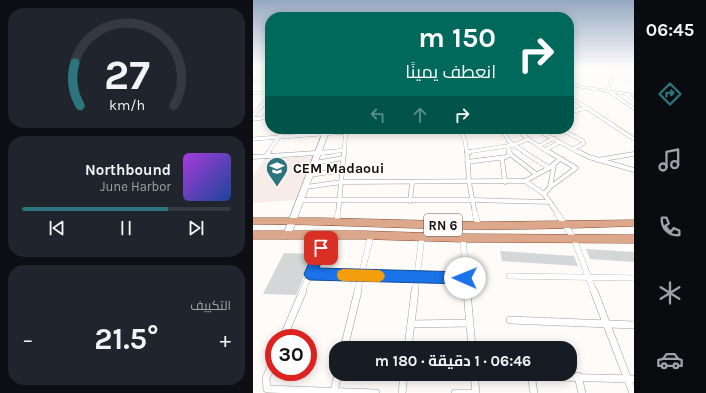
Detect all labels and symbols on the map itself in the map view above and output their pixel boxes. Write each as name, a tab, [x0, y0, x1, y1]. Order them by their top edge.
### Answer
school or university icon: CEM Madaoui	[264, 155, 290, 188]
place label: CEM Madaoui	[293, 160, 384, 177]
road number: RN 6	[424, 214, 462, 236]
pin	[304, 231, 338, 265]
position arrow	[444, 257, 486, 299]
speed limit sign: 30	[265, 329, 317, 381]

